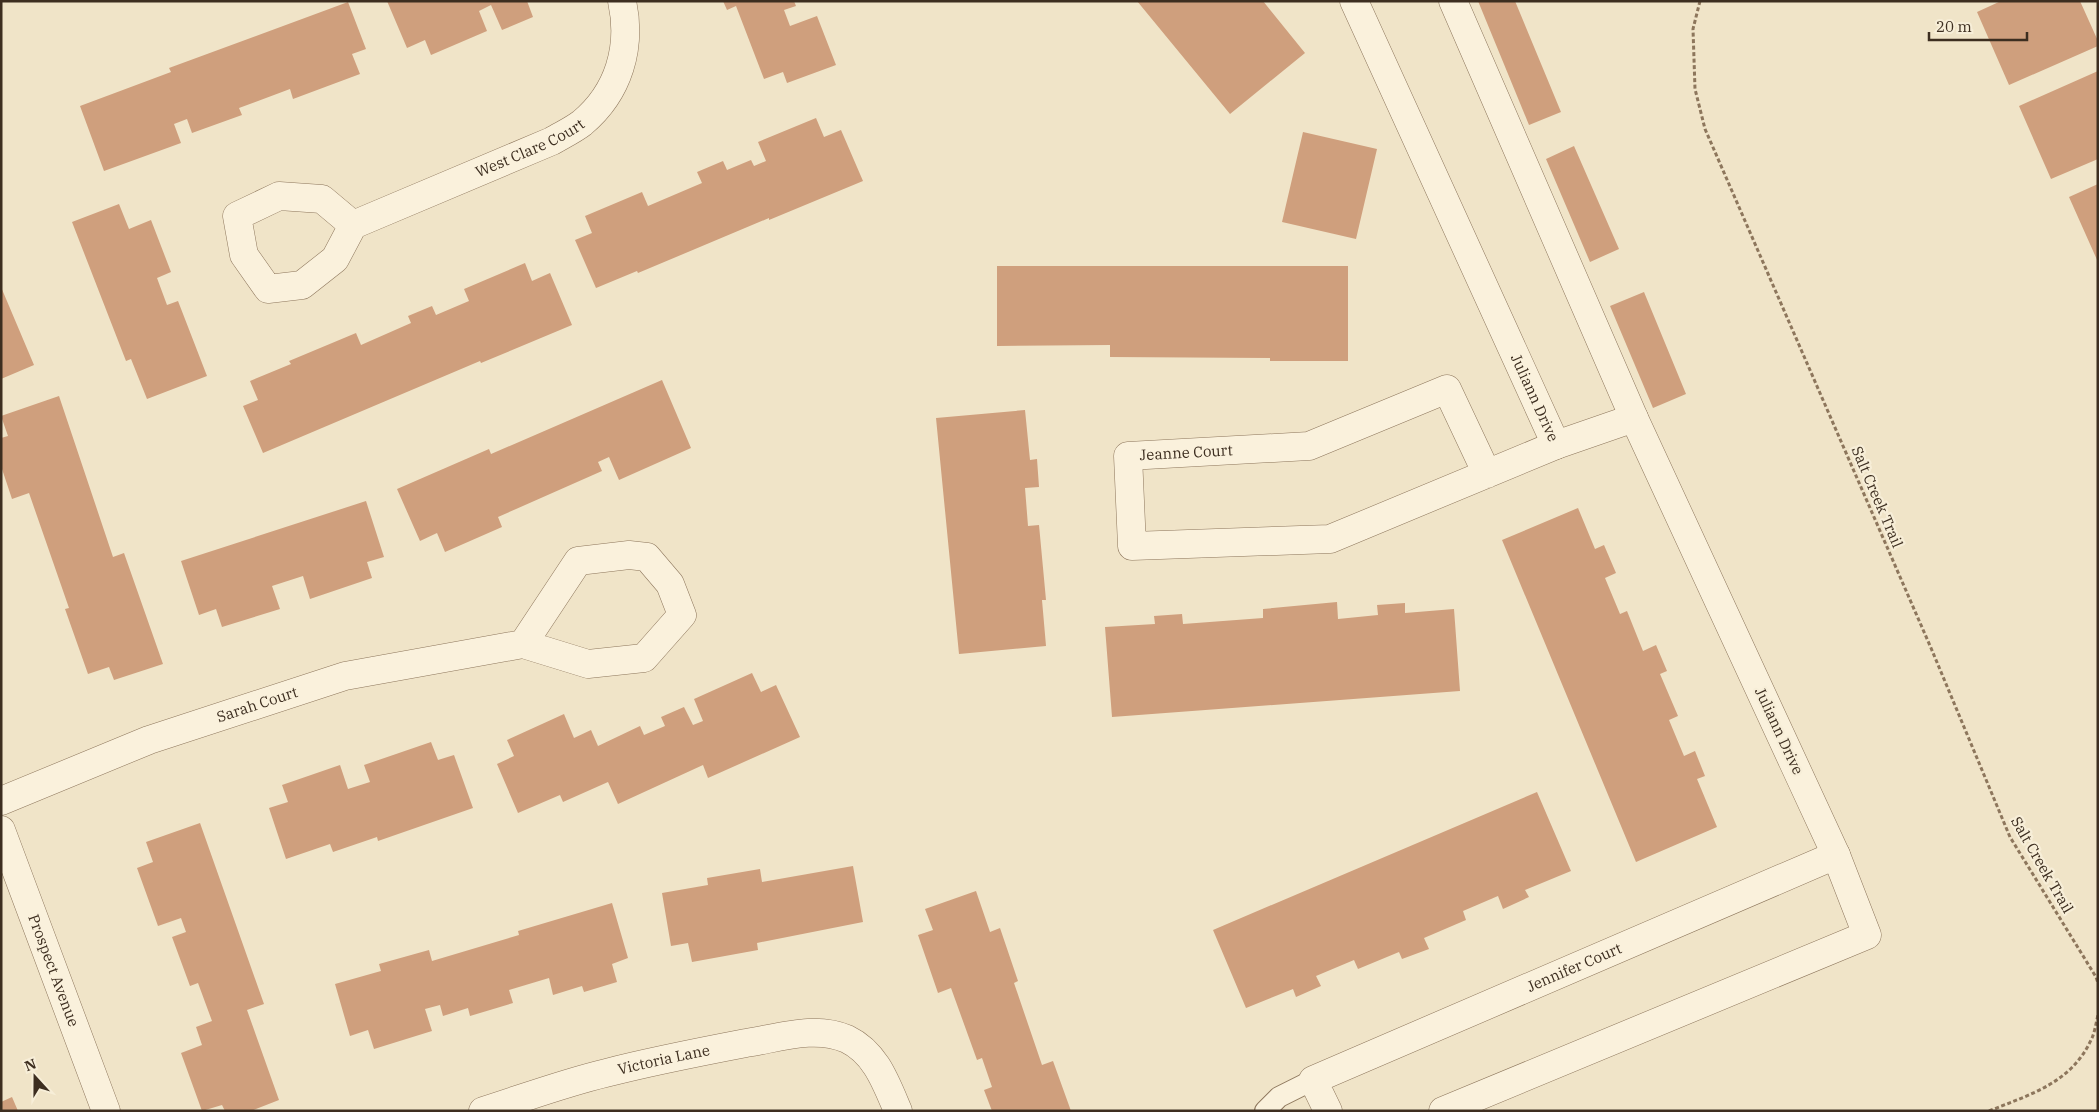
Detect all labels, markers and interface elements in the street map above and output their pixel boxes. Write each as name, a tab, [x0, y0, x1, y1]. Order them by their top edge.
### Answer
scale bar	[1929, 10, 2026, 42]
text: 20 m	[1936, 17, 1972, 36]
street label: West Clare Court	[473, 114, 588, 181]
street label: Juliann Drive	[1507, 351, 1563, 444]
street label: Jeanne Court	[1139, 440, 1233, 464]
street label: Salt Creek Trail	[1848, 443, 1907, 550]
street label: Sarah Court	[214, 682, 300, 726]
street label: Juliann Drive	[1751, 684, 1808, 777]
street label: Salt Creek Trail	[2007, 813, 2078, 916]
street label: Prospect Avenue	[24, 912, 84, 1029]
street label: Jennifer Court	[1524, 938, 1625, 996]
street label: Victoria Lane	[616, 1040, 711, 1079]
north arrow	[10, 1052, 60, 1102]
text: N	[22, 1054, 39, 1075]

